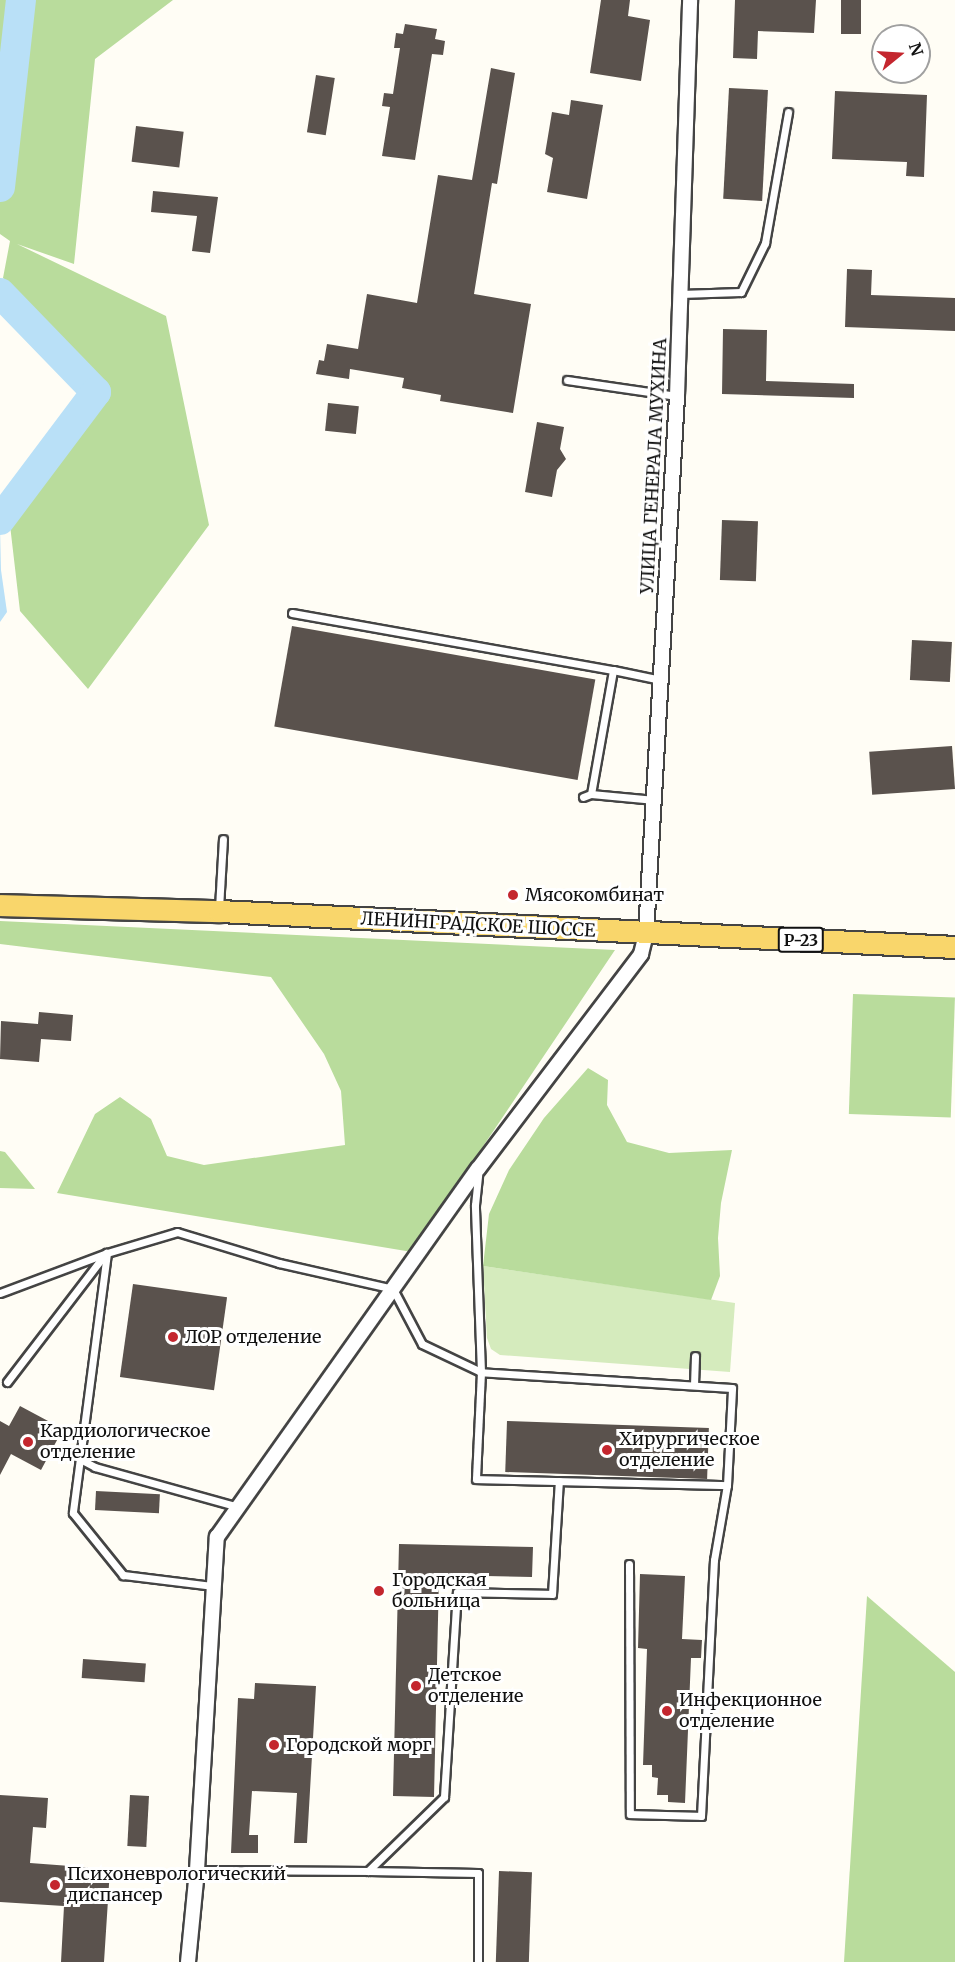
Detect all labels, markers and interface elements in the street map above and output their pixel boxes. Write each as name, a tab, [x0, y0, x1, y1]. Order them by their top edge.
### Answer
north arrow	[871, 24, 931, 84]
text: N	[905, 40, 928, 58]
street label: УЛИЦА ГЕНЕРАЛА МУХИНА	[637, 338, 671, 594]
place label: Мясокомбинат	[525, 884, 664, 906]
marker: Мясокомбинат	[506, 888, 520, 902]
street label: ЛЕНИНГРАДСКОЕ ШОССЕ	[360, 908, 596, 942]
road number: Р-23	[777, 927, 825, 953]
place label: ЛОР отделение	[185, 1326, 321, 1348]
marker: ЛОР отделение	[166, 1330, 180, 1344]
place label: Кардиологическое отделение	[40, 1421, 210, 1464]
place label: Хирургическое отделение	[619, 1429, 760, 1472]
marker: Кардиологическое отделение	[21, 1435, 35, 1449]
marker: Хирургическое отделение	[600, 1443, 614, 1457]
place label: Городская больница	[392, 1570, 487, 1612]
marker: Городская больница	[370, 1582, 388, 1600]
place label: Детское отделение	[428, 1665, 523, 1708]
marker: Детское отделение	[409, 1679, 423, 1693]
place label: Инфекционное отделение	[679, 1690, 822, 1732]
marker: Инфекционное отделение	[660, 1704, 674, 1718]
place label: Городской морг	[286, 1734, 432, 1756]
marker: Городской морг	[267, 1738, 281, 1752]
place label: Психоневрологический диспансер	[67, 1864, 286, 1906]
marker: Психоневрологический диспансер	[48, 1878, 62, 1892]

